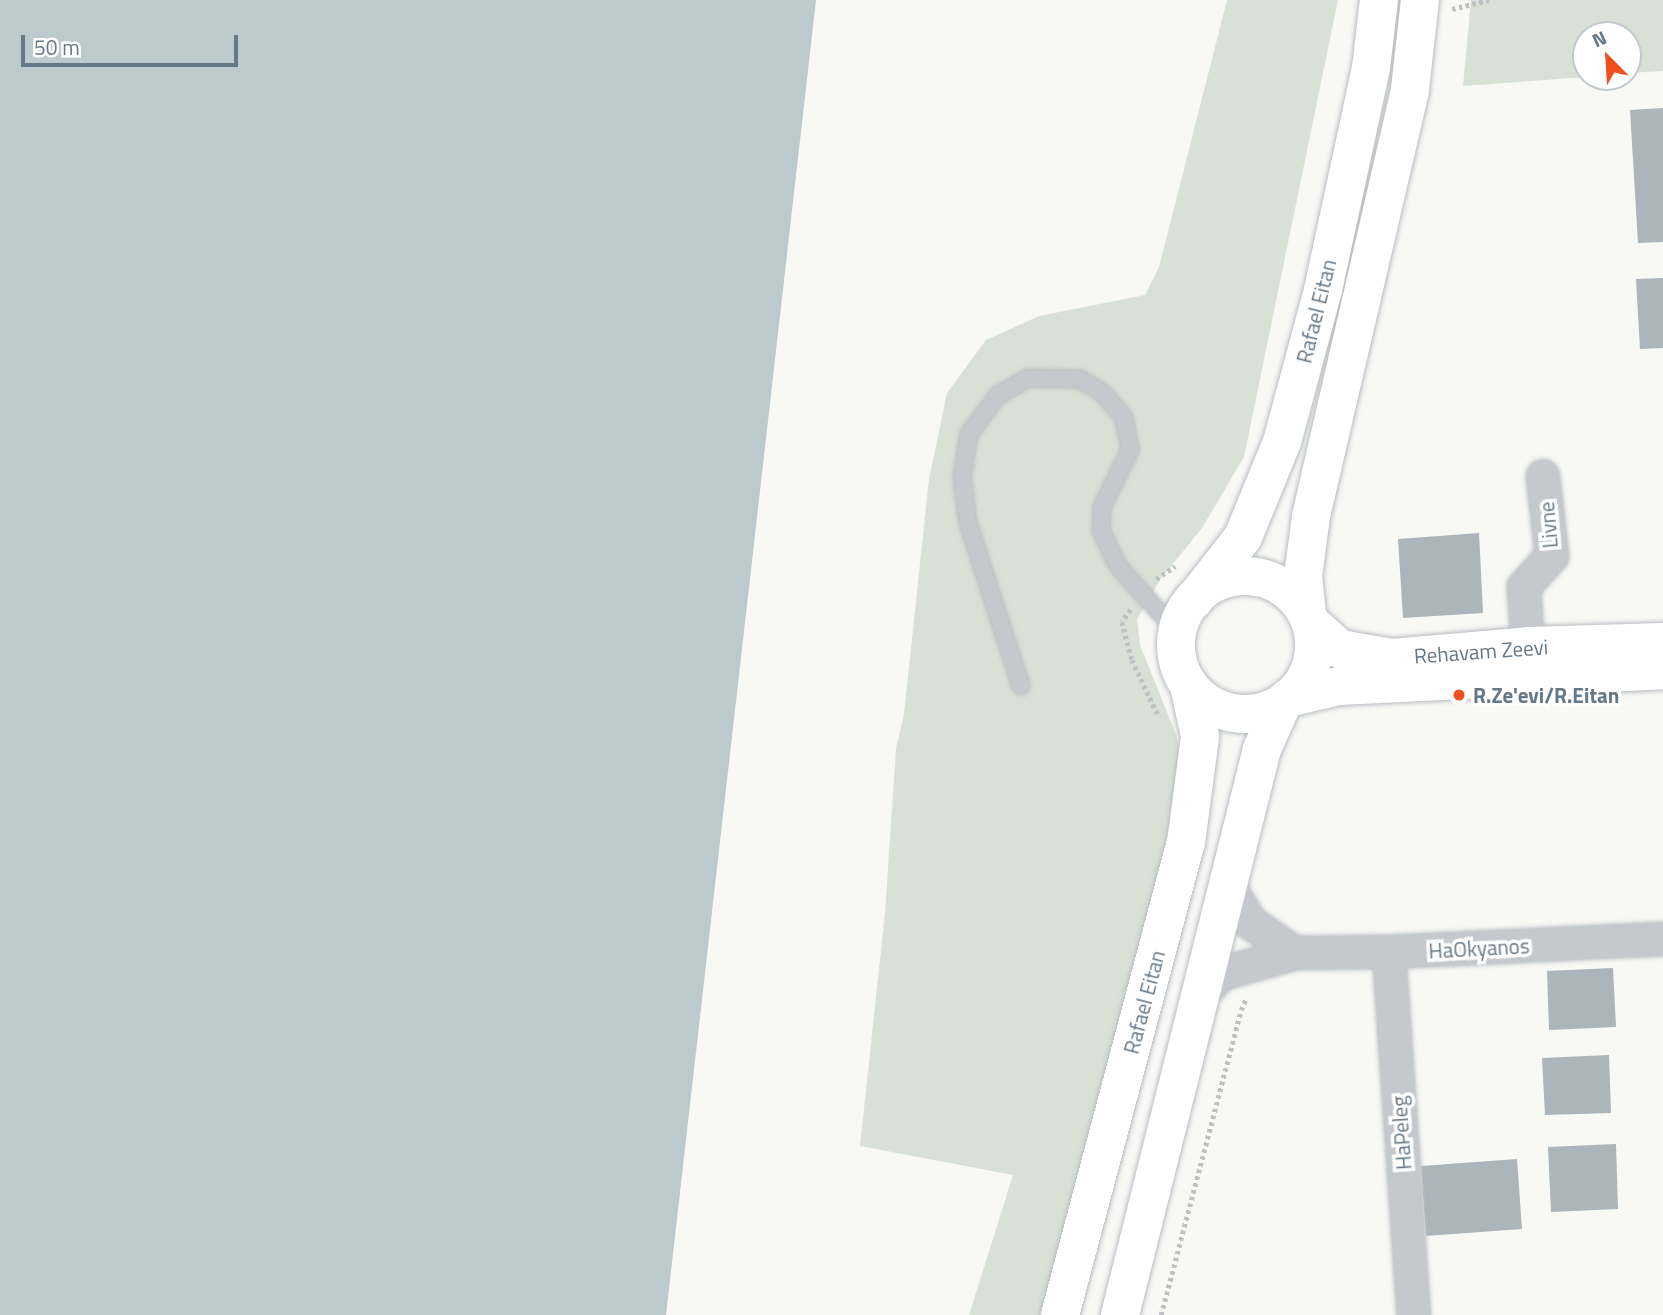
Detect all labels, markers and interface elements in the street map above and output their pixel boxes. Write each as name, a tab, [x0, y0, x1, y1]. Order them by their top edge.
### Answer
scale bar	[24, 21, 242, 65]
north arrow	[1572, 21, 1642, 91]
text: N	[1587, 22, 1611, 54]
text: 50 m	[34, 31, 80, 63]
street label: Rafael Eitan	[1291, 256, 1341, 366]
street label: Livne	[1533, 501, 1563, 549]
street label: Rehavam Zeevi	[1413, 634, 1549, 668]
place label: R.Ze'evi/R.Eitan	[1473, 682, 1619, 708]
marker: R.Ze'evi/R.Eitan	[1451, 687, 1467, 703]
street label: HaOkyanos	[1428, 933, 1530, 963]
street label: Rafael Eitan	[1118, 947, 1170, 1057]
street label: HaPeleg	[1386, 1095, 1416, 1171]

